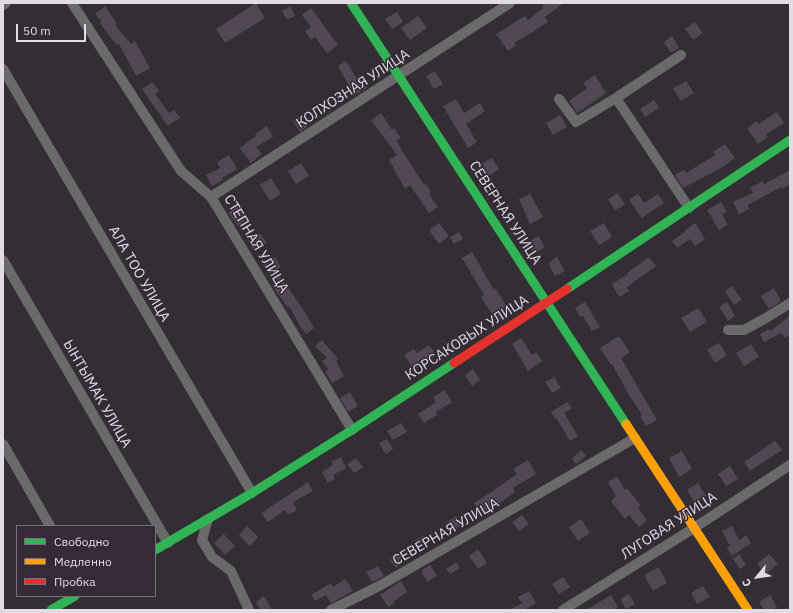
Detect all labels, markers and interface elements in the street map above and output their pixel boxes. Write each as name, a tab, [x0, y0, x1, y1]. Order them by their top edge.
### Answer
scale bar	[18, 16, 88, 42]
text: 50 m	[23, 23, 51, 38]
street label: КОЛХОЗНАЯ УЛИЦА	[293, 46, 413, 132]
street label: СЕВЕРНАЯ УЛИЦА	[465, 158, 545, 268]
street label: СТЕПНАЯ УЛИЦА	[220, 192, 292, 296]
street label: АЛА ТОО УЛИЦА	[105, 223, 173, 325]
street label: КОРСАКОВЫХ УЛИЦА	[402, 292, 532, 384]
street label: ЫНТЫМАК УЛИЦА	[59, 337, 135, 451]
street label: ЛУГОВАЯ УЛИЦА	[618, 489, 720, 563]
street label: СЕВЕРНАЯ УЛИЦА	[390, 495, 502, 569]
legend	[16, 525, 156, 597]
text: Свободно	[54, 534, 109, 549]
text: Медленно	[54, 554, 112, 569]
north arrow	[737, 557, 777, 597]
text: Пробка	[54, 574, 96, 589]
text: С	[739, 576, 754, 589]

